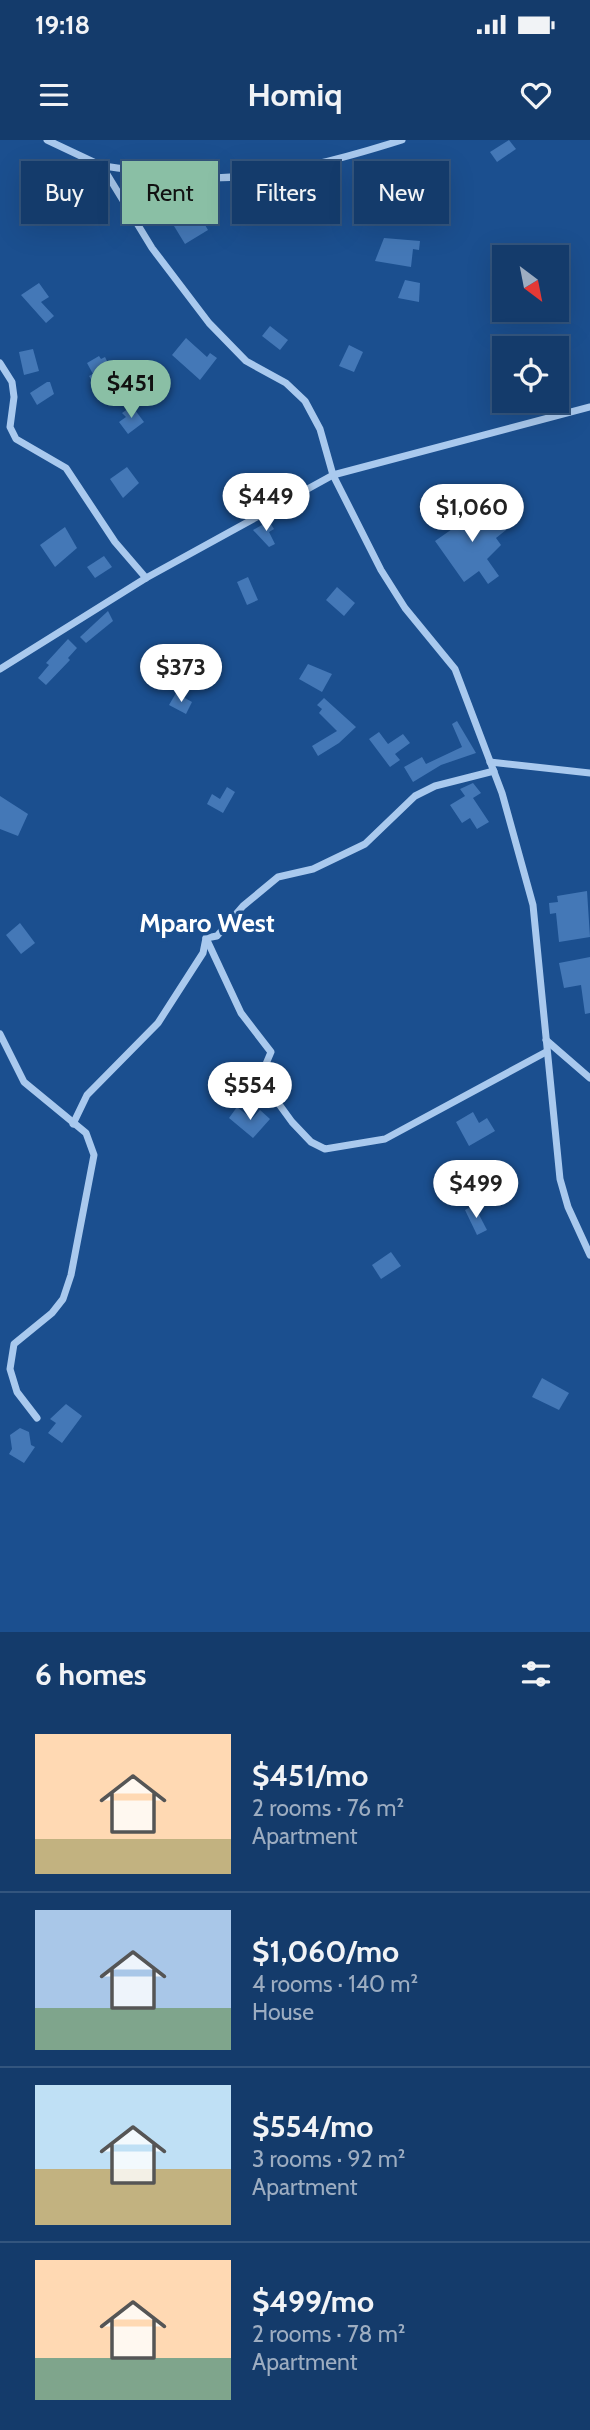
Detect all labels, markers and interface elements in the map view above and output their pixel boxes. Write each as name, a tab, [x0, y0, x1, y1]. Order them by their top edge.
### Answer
text: 19:18	[35, 9, 90, 41]
text: Homiq	[248, 75, 342, 114]
icon: menu	[35, 76, 73, 114]
icon: heart	[517, 76, 555, 114]
chip: Buy	[21, 161, 108, 224]
chip: Rent	[122, 161, 218, 224]
chip: Filters	[232, 161, 340, 224]
chip: New	[354, 161, 449, 224]
north arrow	[492, 245, 569, 322]
map controls	[492, 245, 569, 413]
button: locate	[492, 336, 569, 413]
pin: $451	[90, 360, 172, 420]
text: $451	[107, 369, 155, 397]
pin: $449	[225, 474, 307, 533]
text: $449	[239, 482, 293, 510]
pin: $1,060	[415, 484, 529, 544]
text: $1,060	[436, 493, 508, 521]
pin: $373	[140, 644, 222, 704]
text: $373	[156, 653, 206, 681]
district label: Mparo West	[139, 907, 275, 939]
pin: $554	[209, 1062, 291, 1122]
text: $554	[224, 1071, 276, 1099]
pin: $499	[435, 1160, 517, 1220]
text: $499	[449, 1169, 503, 1197]
icon: filters	[517, 1655, 555, 1693]
text: 6 homes	[35, 1656, 146, 1693]
text: $451/mo	[252, 1757, 368, 1794]
icon: home	[91, 1762, 175, 1846]
text: 2 rooms · 76 m²	[252, 1794, 404, 1822]
text: Apartment	[252, 1822, 357, 1850]
text: $1,060/mo	[252, 1933, 399, 1970]
icon: home	[91, 1938, 175, 2022]
text: 4 rooms · 140 m²	[252, 1970, 418, 1998]
text: House	[252, 1998, 314, 2026]
text: $554/mo	[252, 2108, 373, 2145]
icon: home	[91, 2113, 175, 2197]
text: 3 rooms · 92 m²	[252, 2145, 406, 2173]
text: Apartment	[252, 2173, 357, 2201]
text: $499/mo	[252, 2283, 374, 2320]
icon: home	[91, 2288, 175, 2372]
text: 2 rooms · 78 m²	[252, 2320, 406, 2348]
text: Apartment	[252, 2348, 357, 2376]

